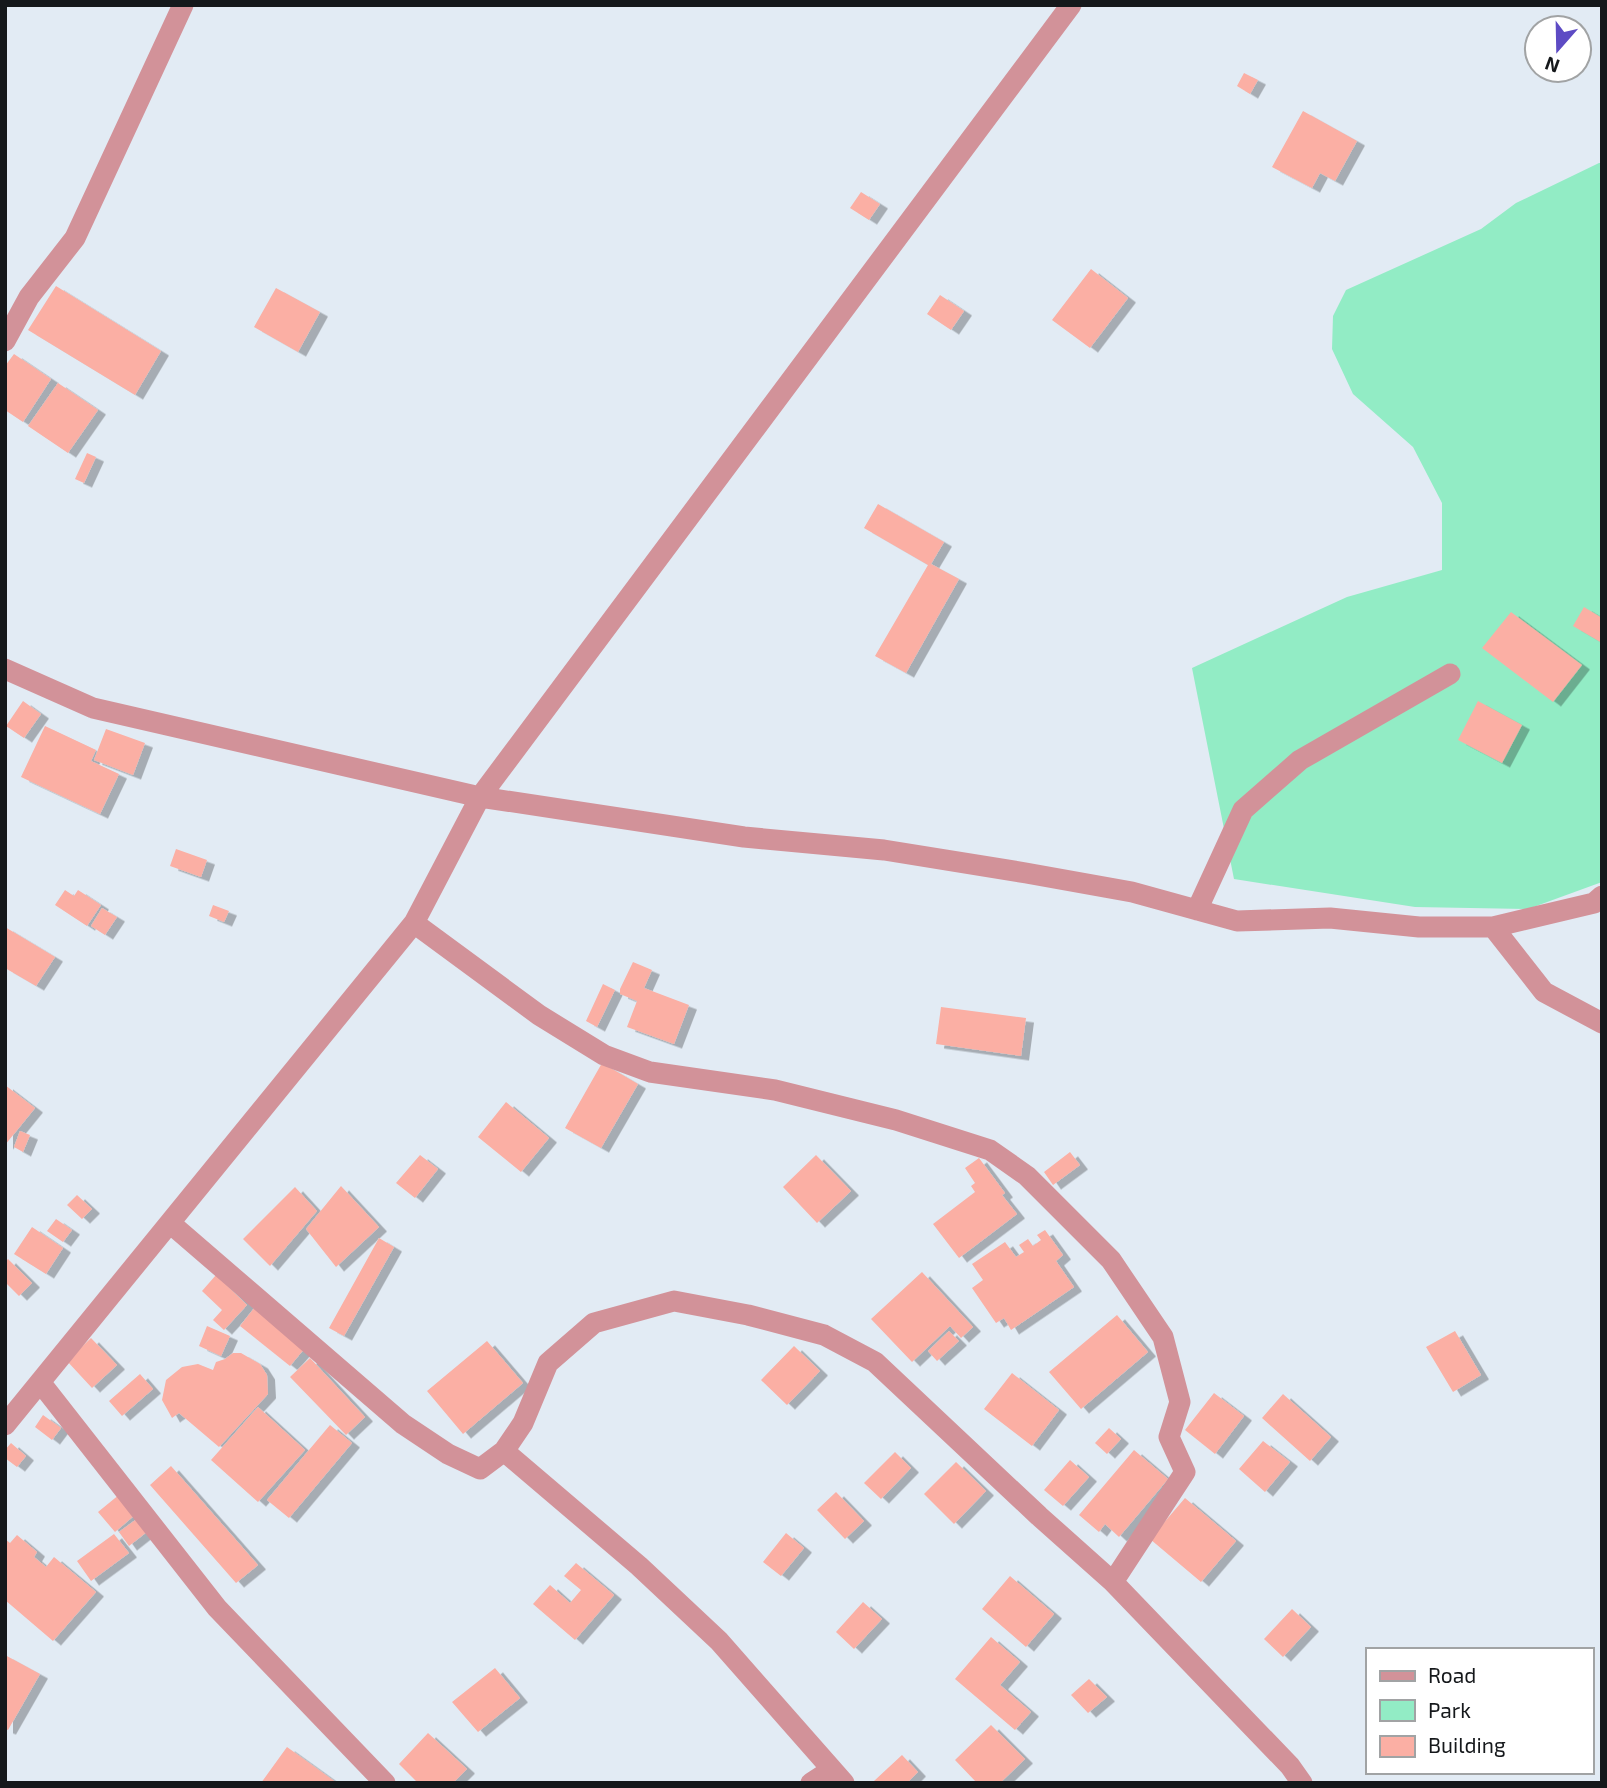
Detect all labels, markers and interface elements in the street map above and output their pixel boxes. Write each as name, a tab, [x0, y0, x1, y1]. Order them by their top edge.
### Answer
north arrow	[1523, 14, 1593, 84]
text: N	[1542, 52, 1562, 79]
legend	[1366, 1648, 1593, 1774]
text: Road	[1428, 1662, 1476, 1687]
text: Park	[1428, 1697, 1471, 1722]
text: Building	[1428, 1732, 1506, 1757]

